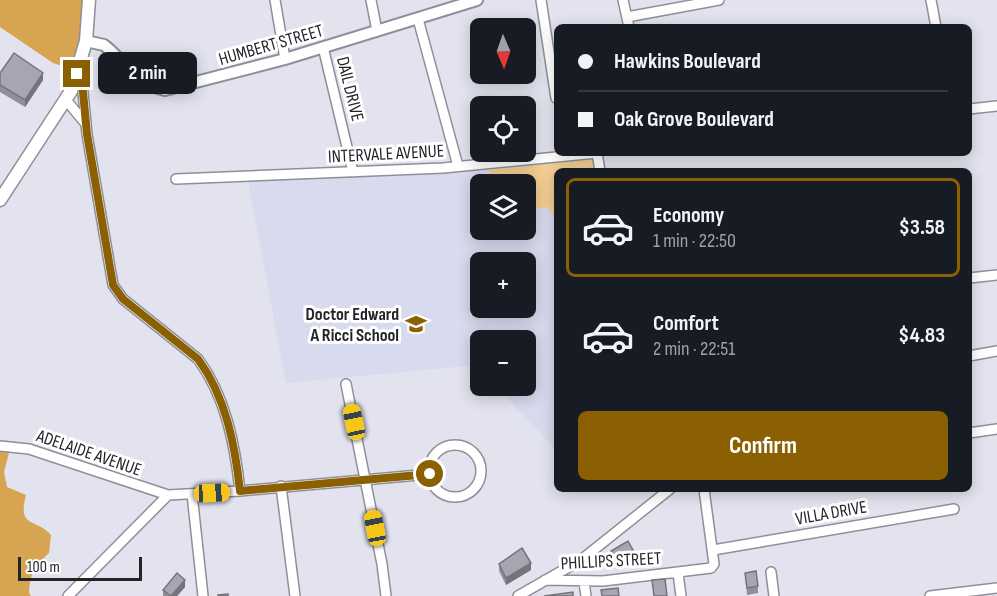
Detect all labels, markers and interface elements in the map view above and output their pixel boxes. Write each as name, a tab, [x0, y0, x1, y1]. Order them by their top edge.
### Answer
north arrow	[470, 18, 536, 84]
map controls	[470, 18, 536, 396]
street label: HUMBERT STREET	[216, 20, 326, 70]
text: Hawkins Boulevard	[614, 48, 761, 75]
callout: 2 min	[98, 53, 197, 95]
street label: DAIL DRIVE	[332, 55, 368, 123]
route end	[63, 60, 90, 87]
text: 2 min	[128, 61, 167, 85]
button: locate	[470, 96, 536, 162]
text: Oak Grove Boulevard	[614, 106, 774, 133]
street label: INTERVALE AVENUE	[327, 140, 445, 168]
button: layers	[470, 174, 536, 240]
icon: car	[581, 201, 635, 255]
text: Economy	[653, 202, 724, 229]
text: $3.58	[899, 214, 945, 241]
text: 1 min · 22:50	[653, 229, 736, 253]
button: +	[470, 252, 536, 318]
place label: Doctor Edward A Ricci School	[305, 304, 399, 346]
icon: car	[581, 309, 635, 363]
text: Comfort	[653, 310, 719, 337]
school or university icon: Doctor Edward A Ricci School	[404, 312, 428, 336]
text: $4.83	[898, 322, 945, 349]
button: −	[470, 330, 536, 396]
text: 2 min · 22:51	[653, 337, 735, 361]
car	[341, 403, 367, 441]
button: Confirm	[578, 411, 948, 480]
street label: ADELAIDE AVENUE	[33, 425, 144, 481]
route start	[416, 460, 443, 487]
car	[194, 483, 230, 503]
street label: VILLA DRIVE	[794, 496, 868, 530]
car	[363, 509, 387, 547]
street label: PHILLIPS STREET	[560, 548, 662, 574]
scale bar	[18, 554, 142, 582]
text: 100 m	[27, 558, 60, 577]

